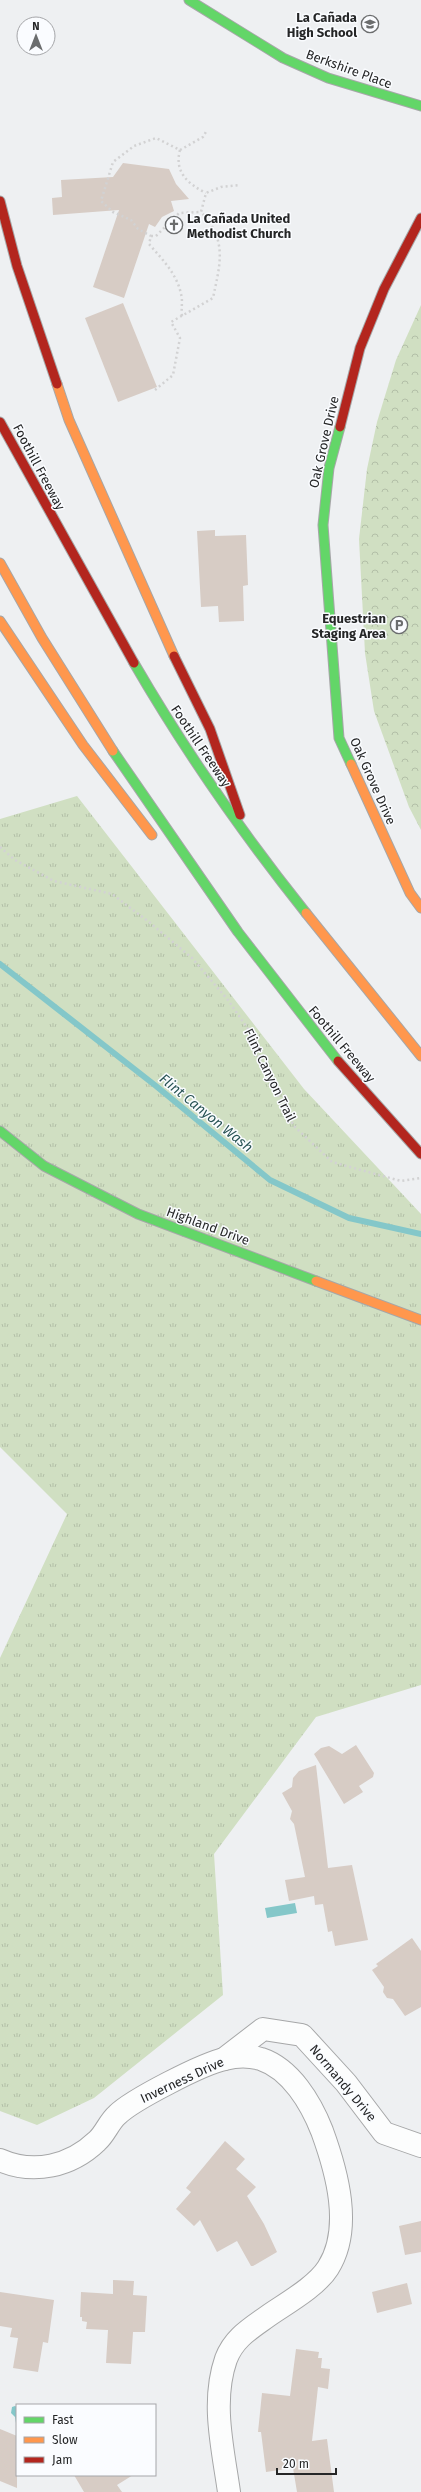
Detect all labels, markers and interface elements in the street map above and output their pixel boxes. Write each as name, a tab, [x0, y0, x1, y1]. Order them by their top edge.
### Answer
place label: La Cañada High School	[287, 10, 357, 40]
school or university icon: La Cañada High School	[360, 14, 380, 34]
north arrow	[16, 16, 56, 56]
text: N	[32, 20, 40, 33]
street label: Berkshire Place	[304, 46, 394, 92]
place label: La Cañada United Methodist Church	[187, 211, 291, 241]
church icon: La Cañada United Methodist Church	[164, 215, 184, 235]
street label: Oak Grove Drive	[306, 395, 342, 489]
street label: Foothill Freeway	[10, 421, 68, 513]
place label: Equestrian Staging Area	[311, 611, 386, 641]
parking icon: Equestrian Staging Area	[389, 615, 409, 635]
street label: Foothill Freeway	[168, 702, 234, 790]
street label: Oak Grove Drive	[347, 735, 399, 827]
street label: Foothill Freeway	[306, 1003, 379, 1086]
street label: Flint Canyon Trail	[241, 1026, 299, 1124]
water label: Flint Canyon Wash	[156, 1070, 256, 1156]
street label: Highland Drive	[165, 1204, 251, 1248]
street label: Normandy Drive	[307, 2042, 379, 2124]
street label: Inverness Drive	[138, 2054, 226, 2106]
legend	[16, 2404, 156, 2476]
text: Fast	[52, 2413, 74, 2427]
text: Slow	[52, 2433, 78, 2447]
scale bar	[277, 2450, 336, 2476]
text: Jam	[52, 2453, 72, 2467]
text: 20 m	[283, 2457, 309, 2471]

